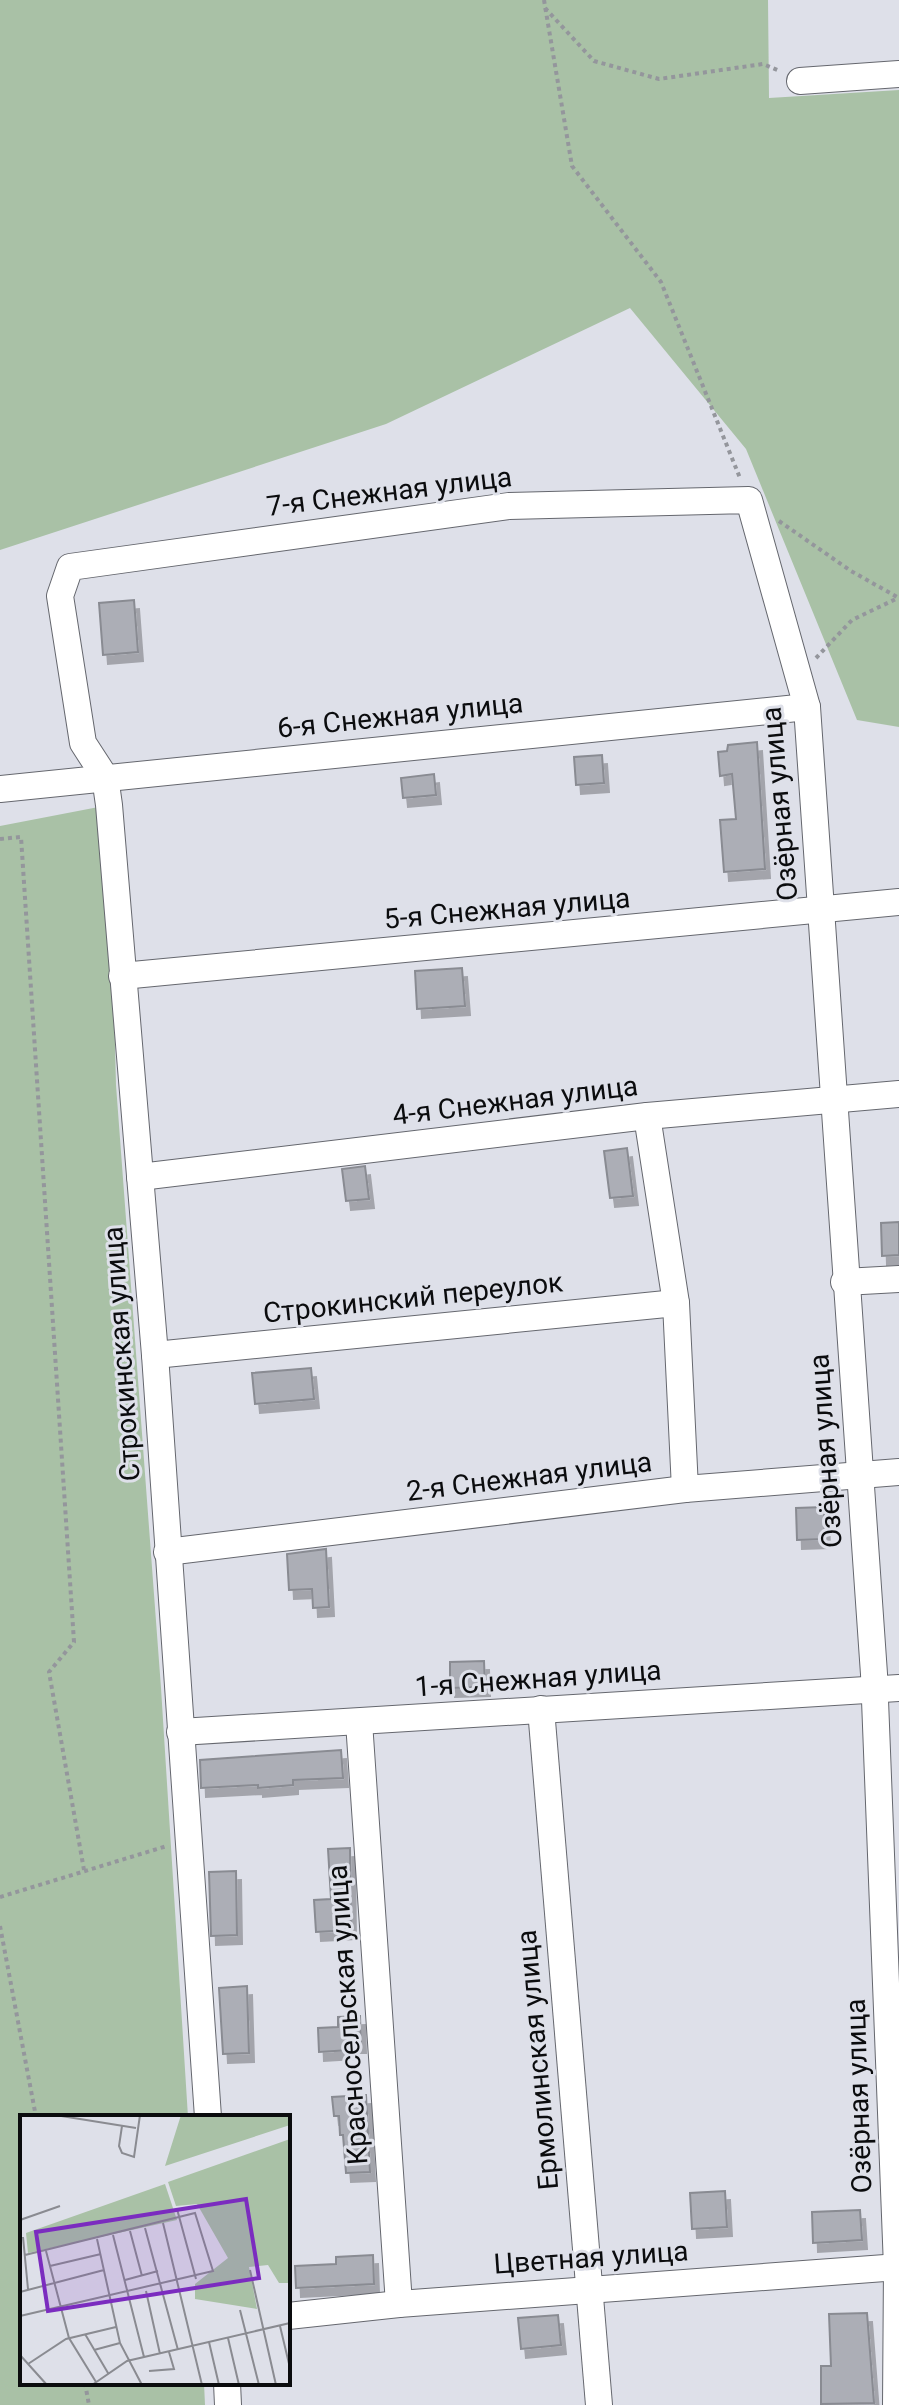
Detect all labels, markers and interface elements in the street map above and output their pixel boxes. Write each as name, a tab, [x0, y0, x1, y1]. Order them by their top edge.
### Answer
street label: 7-я Снежная улица	[264, 460, 514, 523]
street label: 6-я Снежная улица	[275, 686, 525, 745]
street label: Озёрная улица	[755, 706, 804, 902]
street label: 5-я Снежная улица	[383, 881, 632, 936]
street label: 4-я Снежная улица	[390, 1069, 640, 1132]
street label: Строкинская улица	[96, 1226, 147, 1482]
street label: Строкинский переулок	[262, 1265, 565, 1330]
street label: Озёрная улица	[802, 1353, 849, 1549]
street label: 2-я Снежная улица	[404, 1445, 654, 1508]
street label: 1-я Снежная улица	[414, 1653, 662, 1704]
street label: Красносельская улица	[321, 1864, 374, 2166]
street label: Ермолинская улица	[510, 1929, 565, 2191]
street label: Озёрная улица	[839, 1998, 878, 2194]
inset map	[20, 2115, 290, 2385]
street label: Цветная улица	[493, 2234, 690, 2281]

